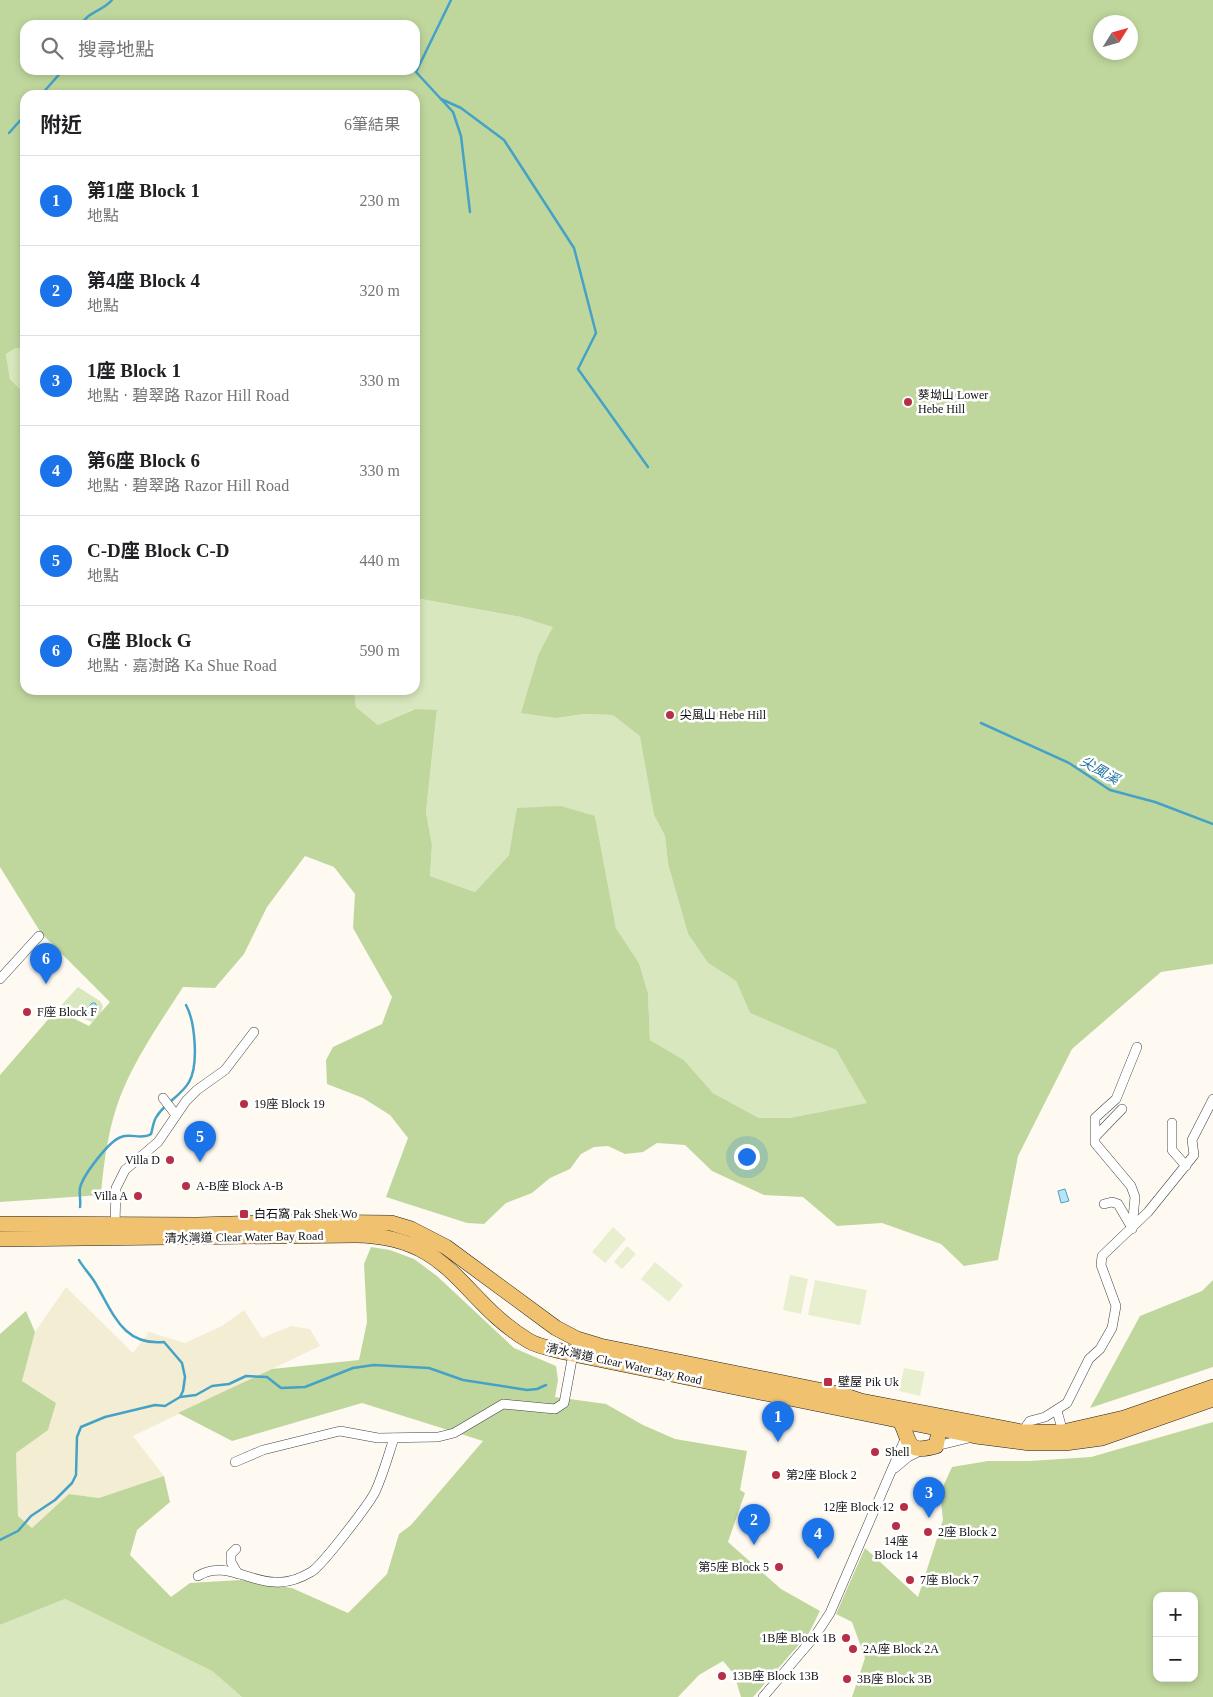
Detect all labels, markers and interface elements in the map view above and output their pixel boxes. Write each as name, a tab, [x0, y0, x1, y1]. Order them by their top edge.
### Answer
north arrow	[1093, 15, 1138, 60]
search box	[20, 20, 420, 75]
icon: search	[38, 34, 66, 62]
text: 搜尋地點	[78, 39, 154, 60]
text: 附近	[40, 113, 82, 137]
text: 6筆結果	[344, 116, 400, 133]
text: 第1座 Block 1	[87, 180, 200, 201]
text: 1	[52, 192, 60, 209]
text: 230 m	[360, 192, 400, 209]
text: 地點	[87, 207, 119, 224]
text: 第4座 Block 4	[87, 270, 200, 291]
text: 2	[52, 282, 60, 299]
text: 320 m	[360, 282, 400, 299]
text: 地點	[87, 297, 119, 314]
text: 1座 Block 1	[87, 360, 181, 381]
text: 3	[52, 372, 60, 389]
text: 330 m	[360, 372, 400, 389]
text: 地點 · 碧翠路 Razor Hill Road	[87, 387, 289, 404]
place label: 葵坳山 Lower Hebe Hill	[918, 388, 988, 416]
marker: 葵坳山 Lower Hebe Hill	[902, 396, 914, 408]
text: 第6座 Block 6	[87, 450, 200, 471]
text: 4	[52, 462, 60, 479]
text: 330 m	[360, 462, 400, 479]
text: 地點 · 碧翠路 Razor Hill Road	[87, 477, 289, 494]
text: C-D座 Block C-D	[87, 540, 230, 561]
text: 5	[52, 552, 60, 569]
text: 440 m	[360, 552, 400, 569]
text: 地點	[87, 567, 119, 584]
text: G座 Block G	[87, 630, 192, 651]
text: 6	[52, 642, 60, 659]
text: 590 m	[360, 642, 400, 659]
text: 地點 · 嘉澍路 Ka Shue Road	[87, 657, 277, 674]
place label: 尖風山 Hebe Hill	[680, 708, 767, 722]
marker: 尖風山 Hebe Hill	[664, 709, 676, 721]
water label: 尖風溪	[1078, 753, 1123, 788]
pin: 6	[30, 943, 62, 984]
place label: F座 Block F	[37, 1005, 97, 1019]
marker: F座 Block F	[21, 1006, 33, 1018]
place label: 19座 Block 19	[254, 1097, 325, 1111]
marker: 19座 Block 19	[238, 1098, 250, 1110]
pin: 5	[184, 1121, 216, 1162]
your location	[734, 1144, 760, 1170]
place label: Villa D	[125, 1153, 160, 1167]
marker: Villa D	[164, 1154, 176, 1166]
place label: A-B座 Block A-B	[196, 1179, 283, 1193]
marker: A-B座 Block A-B	[180, 1180, 192, 1192]
place label: Villa A	[94, 1189, 128, 1203]
marker: Villa A	[132, 1190, 144, 1202]
place label: 白石窩 Pak Shek Wo	[254, 1207, 357, 1221]
marker: 白石窩 Pak Shek Wo	[238, 1208, 250, 1220]
street label: 清水灣道 Clear Water Bay Road	[164, 1229, 324, 1245]
street label: 清水灣道 Clear Water Bay Road	[545, 1341, 703, 1387]
place label: 壁屋 Pik Uk	[838, 1375, 899, 1389]
marker: 壁屋 Pik Uk	[822, 1376, 834, 1388]
pin: 1	[762, 1401, 794, 1442]
place label: Shell	[885, 1445, 910, 1459]
marker: Shell	[869, 1446, 881, 1458]
place label: 第2座 Block 2	[786, 1468, 857, 1482]
marker: 第2座 Block 2	[770, 1469, 782, 1481]
pin: 3	[913, 1477, 945, 1518]
place label: 12座 Block 12	[823, 1500, 894, 1514]
marker: 12座 Block 12	[898, 1501, 910, 1513]
pin: 2	[738, 1504, 770, 1545]
pin: 4	[802, 1518, 834, 1559]
marker: 14座 Block 14	[890, 1520, 902, 1532]
place label: 2座 Block 2	[938, 1525, 997, 1539]
marker: 2座 Block 2	[922, 1526, 934, 1538]
place label: 14座 Block 14	[874, 1534, 918, 1562]
place label: 第5座 Block 5	[698, 1560, 769, 1574]
marker: 第5座 Block 5	[773, 1561, 785, 1573]
place label: 7座 Block 7	[920, 1573, 979, 1587]
marker: 7座 Block 7	[904, 1574, 916, 1586]
map controls	[1153, 1592, 1198, 1682]
button: +	[1153, 1592, 1198, 1637]
place label: 1B座 Block 1B	[761, 1631, 836, 1645]
marker: 1B座 Block 1B	[840, 1632, 852, 1644]
button: −	[1153, 1637, 1198, 1682]
place label: 2A座 Block 2A	[863, 1642, 939, 1656]
marker: 2A座 Block 2A	[847, 1643, 859, 1655]
place label: 13B座 Block 13B	[732, 1669, 819, 1683]
marker: 13B座 Block 13B	[716, 1670, 728, 1682]
place label: 3B座 Block 3B	[857, 1672, 932, 1686]
marker: 3B座 Block 3B	[841, 1673, 853, 1685]

